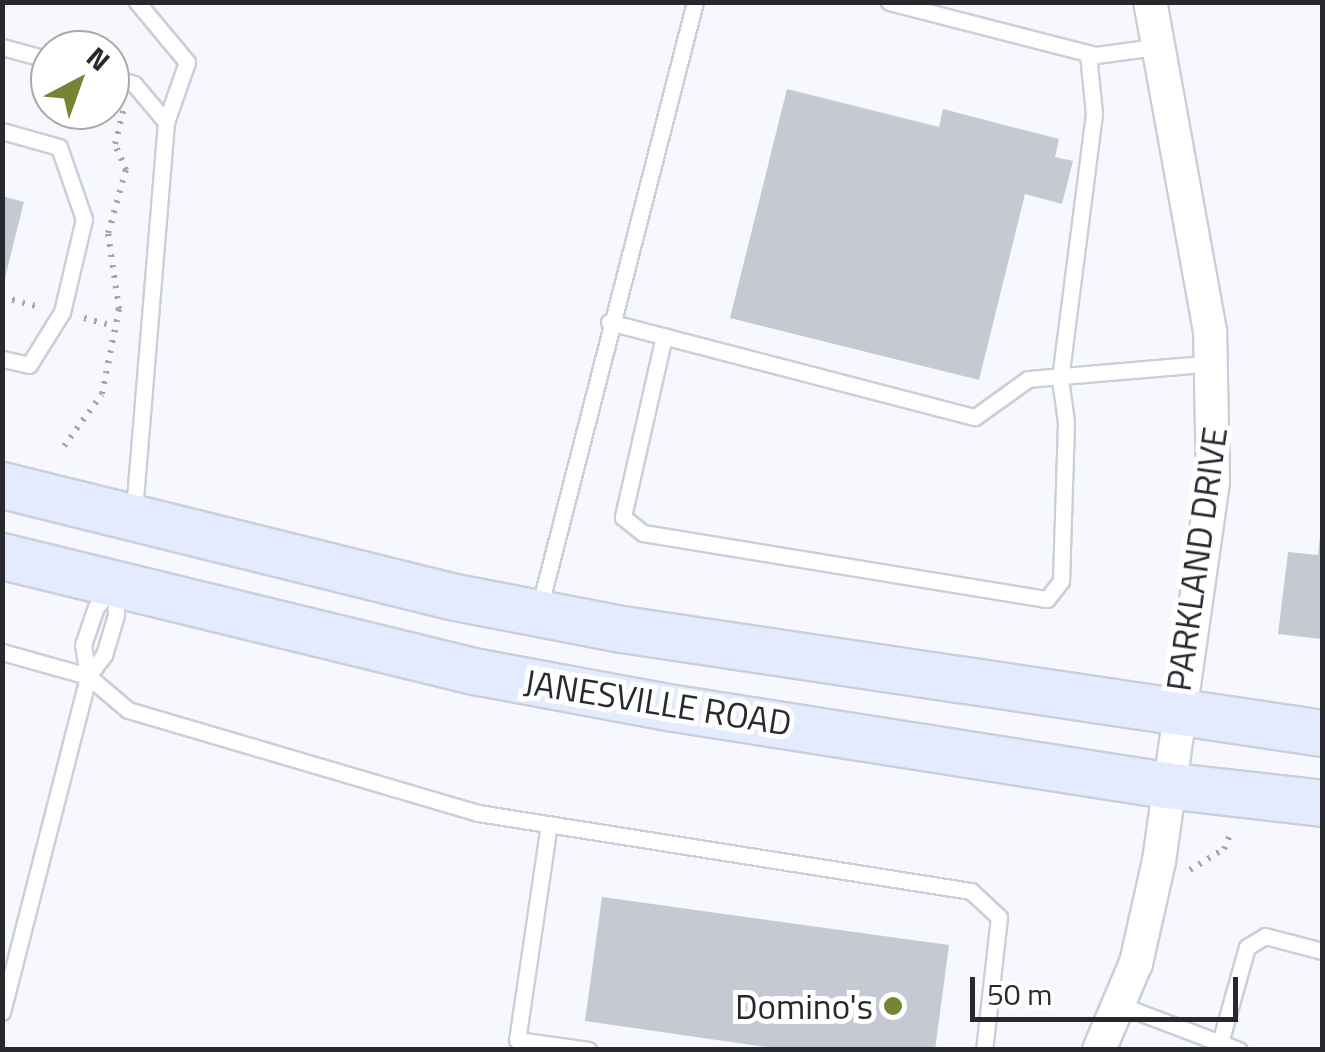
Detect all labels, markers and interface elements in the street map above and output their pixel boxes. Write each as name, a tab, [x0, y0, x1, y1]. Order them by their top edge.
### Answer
north arrow	[30, 30, 130, 130]
text: N	[77, 36, 120, 81]
street label: PARKLAND DRIVE	[1157, 424, 1235, 694]
street label: JANESVILLE ROAD	[521, 660, 795, 744]
scale bar	[975, 957, 1242, 1019]
text: 50 m	[987, 971, 1052, 1017]
place label: Domino's	[735, 985, 873, 1027]
marker: Domino's	[882, 995, 904, 1017]

